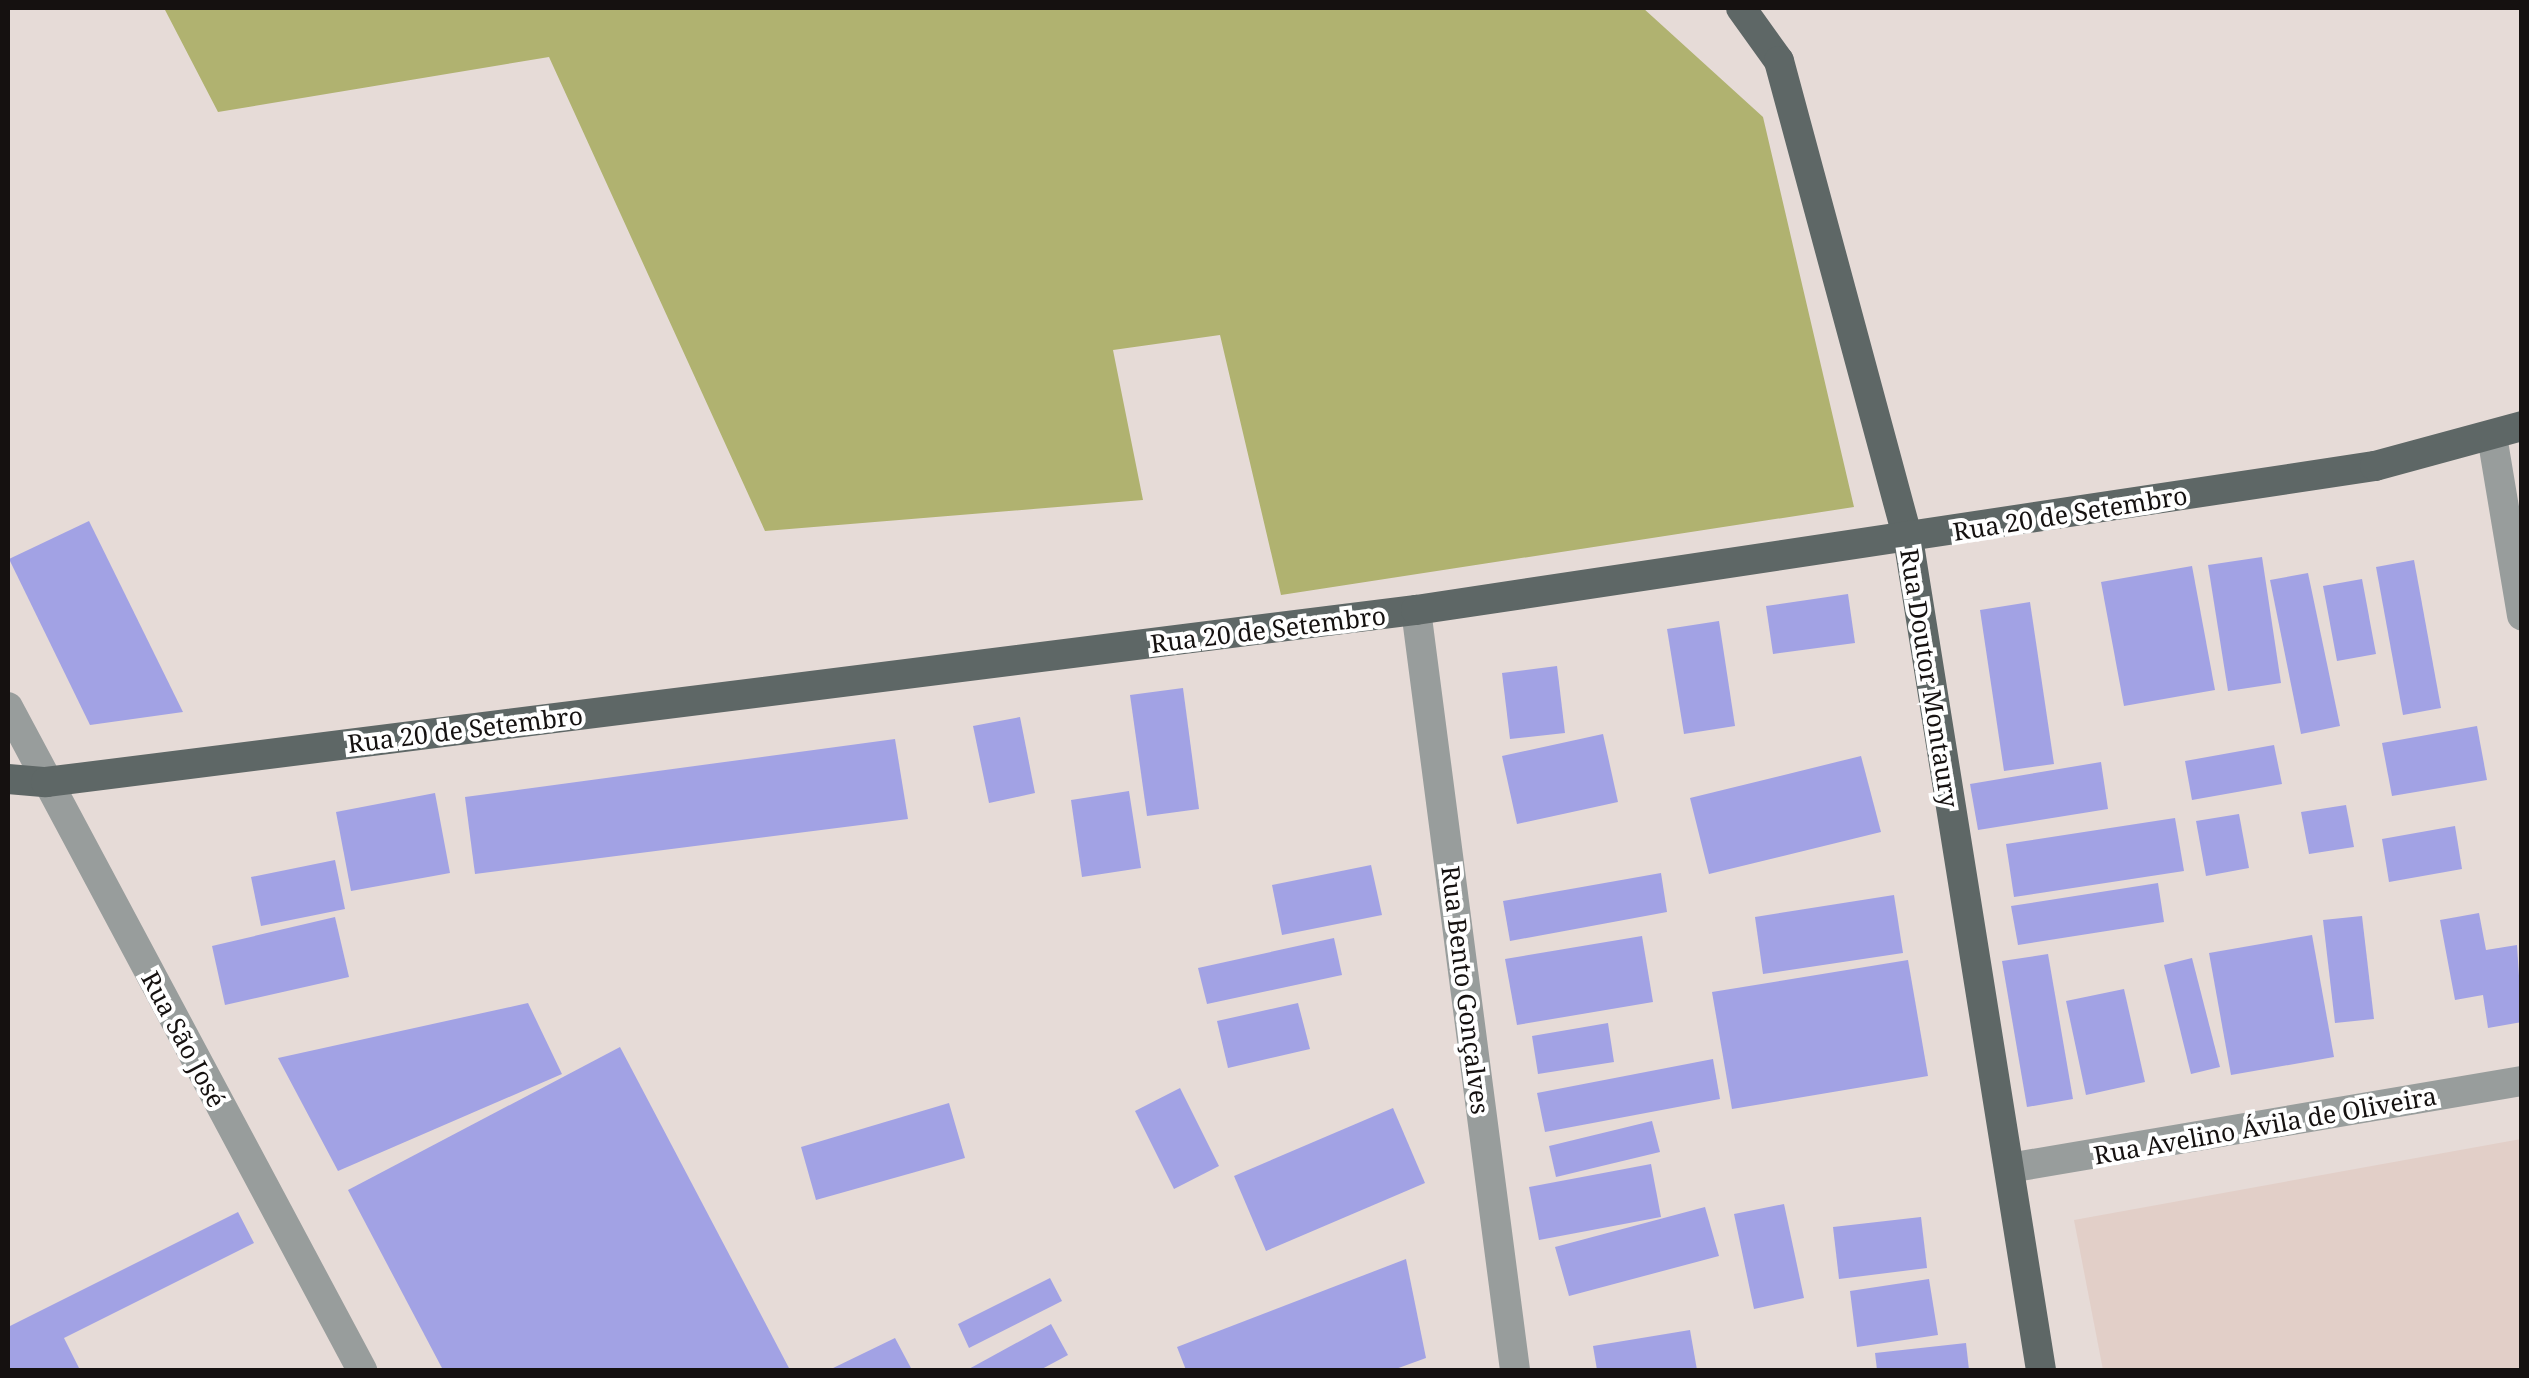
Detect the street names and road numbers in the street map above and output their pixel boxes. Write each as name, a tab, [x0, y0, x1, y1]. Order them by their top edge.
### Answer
street label: Rua 20 de Setembro	[1951, 480, 2189, 546]
street label: Rua Doutor Montaury	[1895, 547, 1965, 809]
street label: Rua 20 de Setembro	[1149, 600, 1387, 658]
street label: Rua 20 de Setembro	[346, 700, 584, 758]
street label: Rua Bento Gonçalves	[1436, 864, 1496, 1116]
street label: Rua São José	[136, 966, 232, 1112]
street label: Rua Avelino Ávila de Oliveira	[2091, 1080, 2439, 1170]

